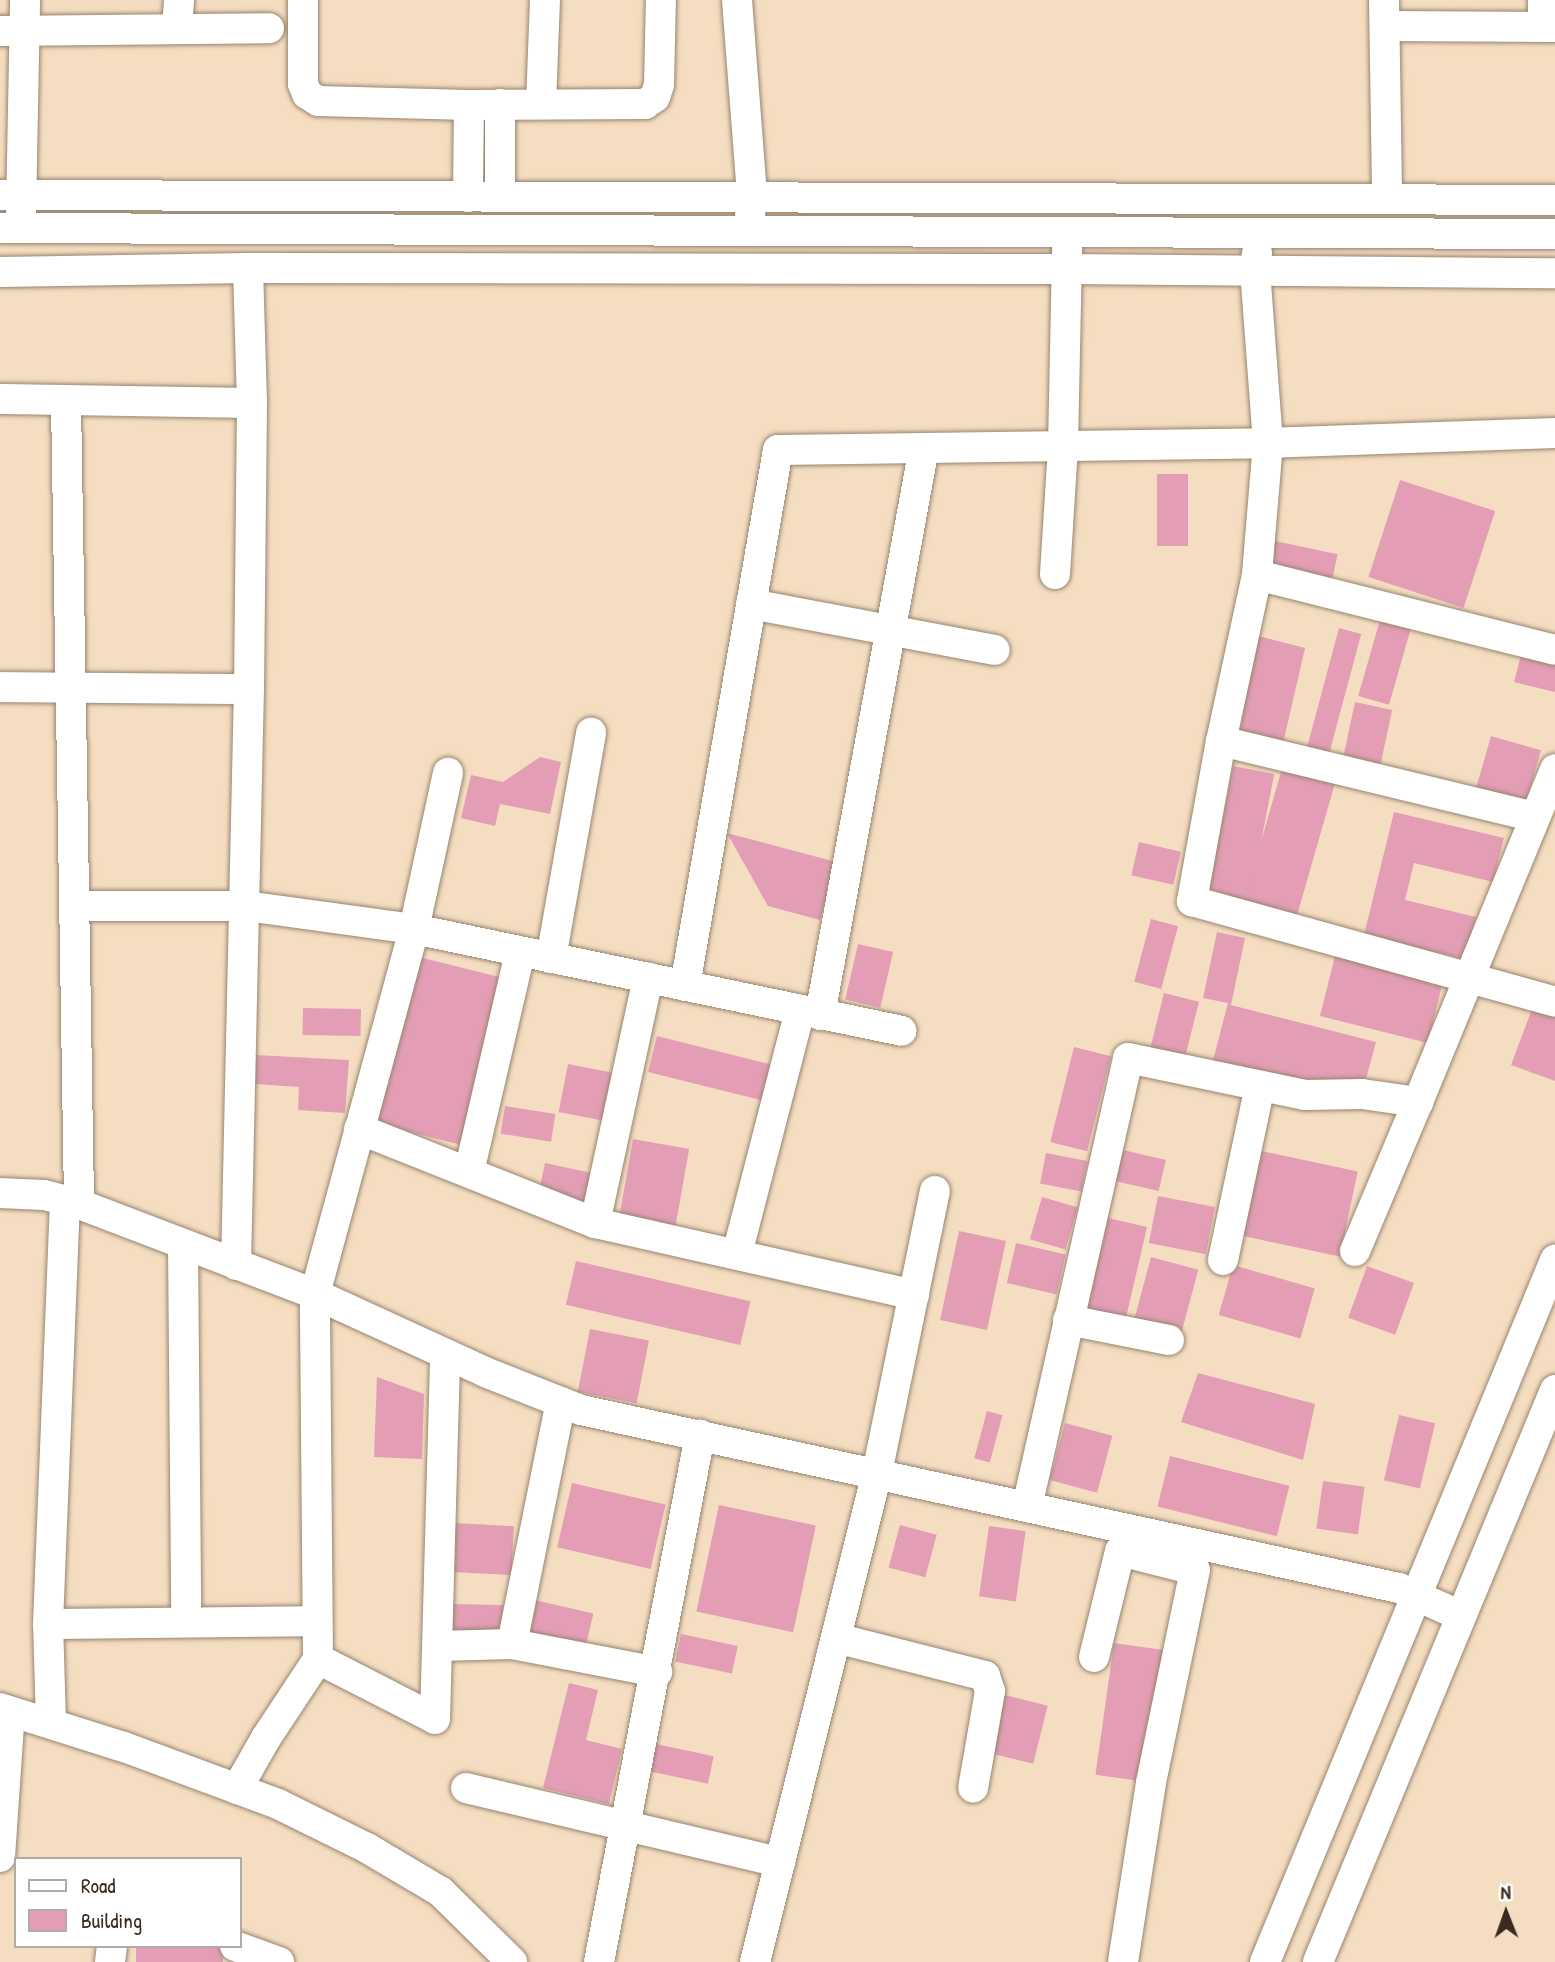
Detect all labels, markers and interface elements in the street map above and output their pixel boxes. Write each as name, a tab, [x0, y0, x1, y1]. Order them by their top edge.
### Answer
legend	[14, 1857, 242, 1948]
text: Road	[81, 1871, 115, 1900]
north arrow	[1471, 1878, 1541, 1948]
text: N	[1500, 1879, 1511, 1905]
text: Building	[81, 1906, 142, 1935]

